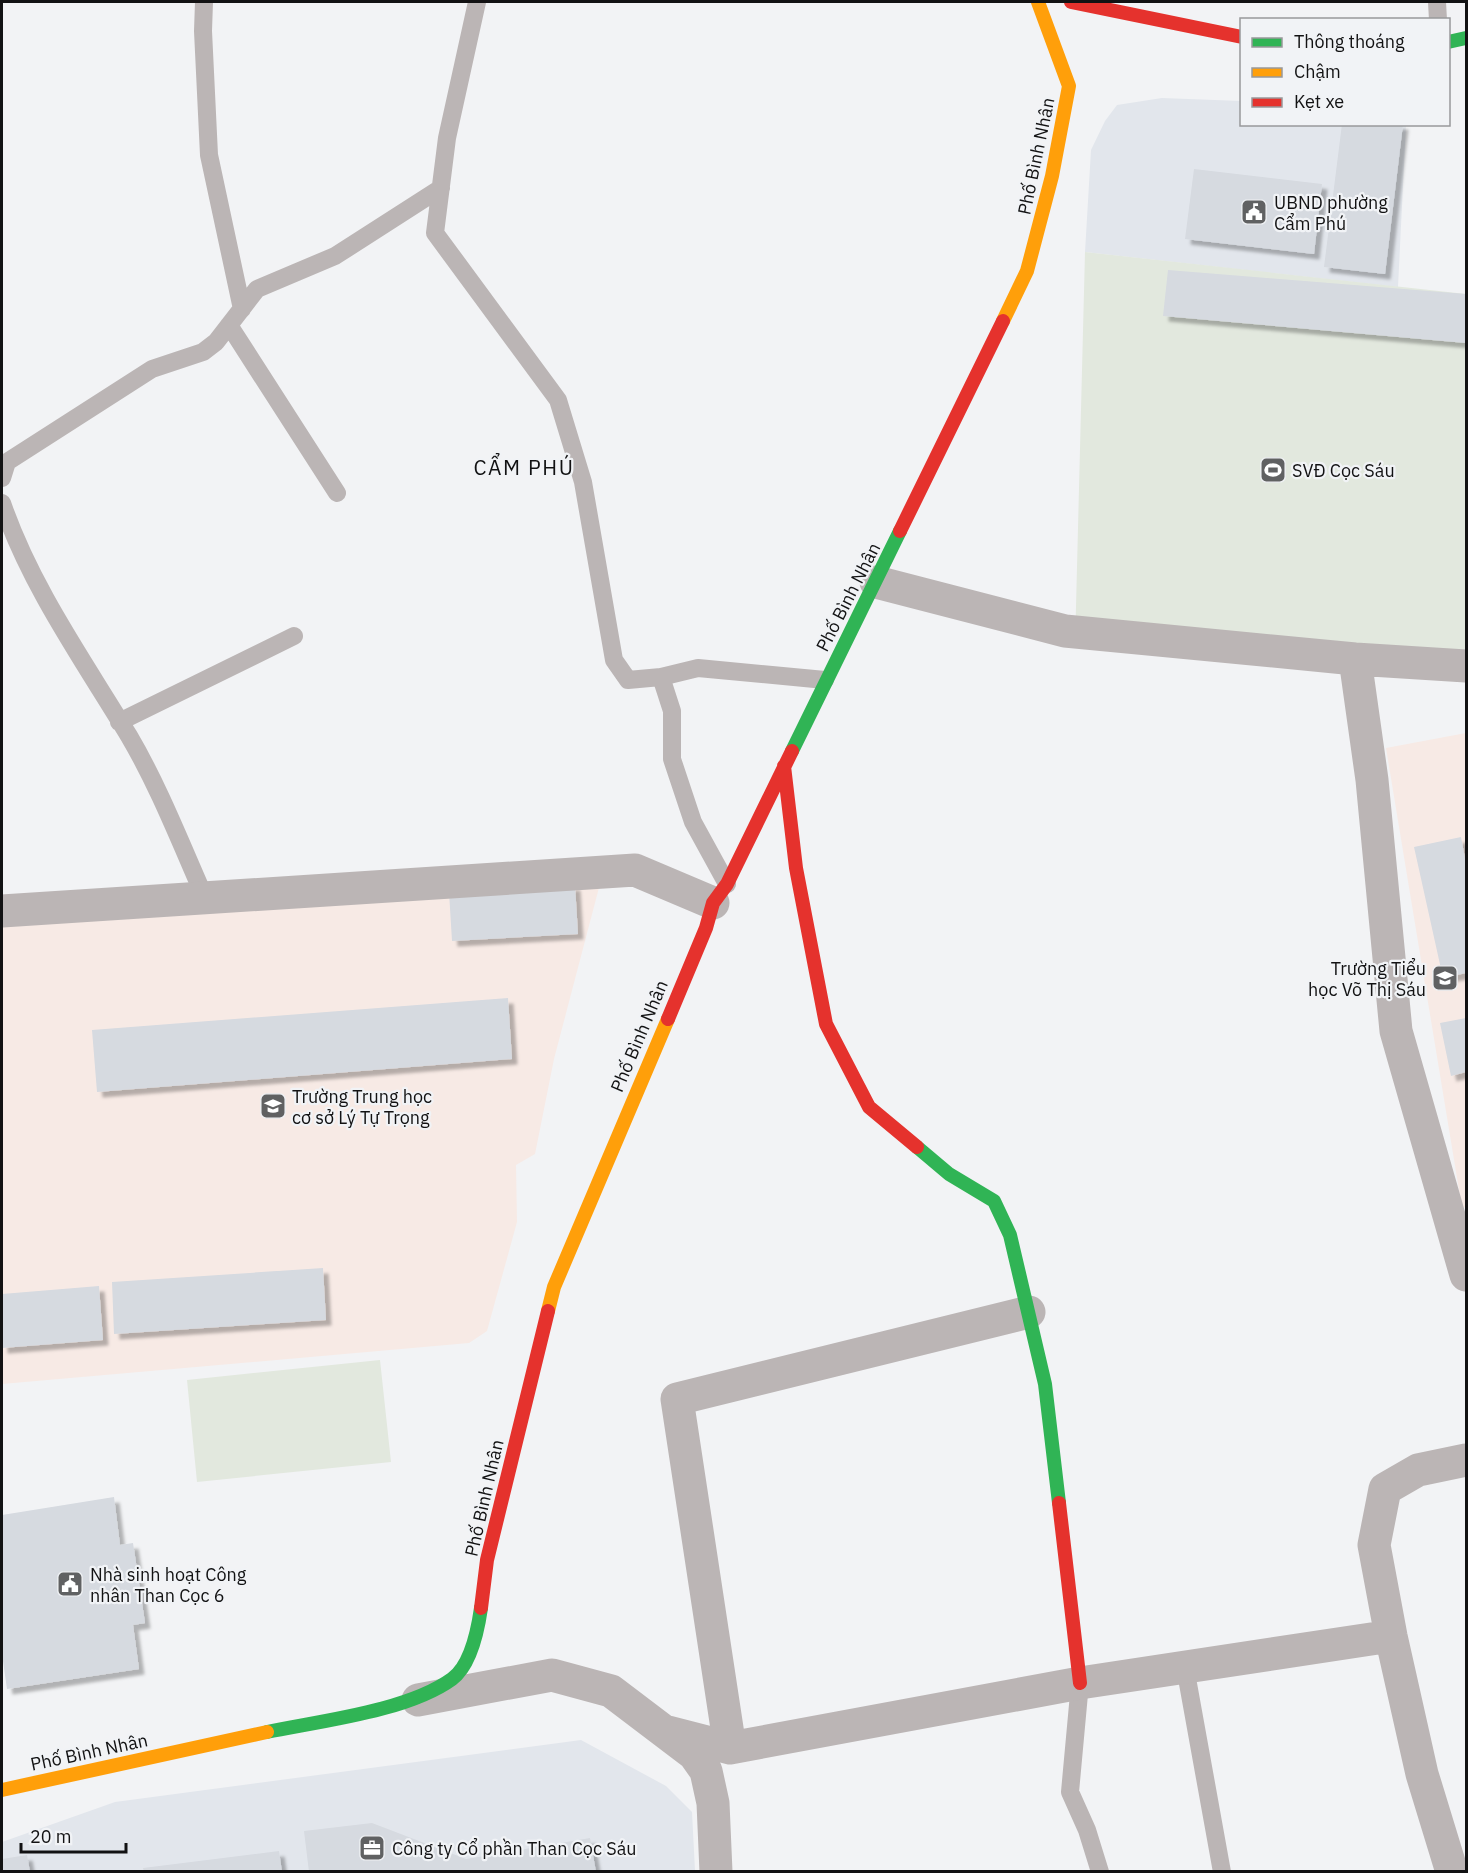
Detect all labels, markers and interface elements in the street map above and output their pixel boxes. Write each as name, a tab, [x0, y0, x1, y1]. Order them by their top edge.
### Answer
legend	[1240, 18, 1450, 126]
text: Thông thoáng	[1294, 30, 1405, 53]
text: Chậm	[1294, 60, 1341, 83]
text: Kẹt xe	[1294, 90, 1344, 113]
street label: Phố Bình Nhân	[1012, 95, 1060, 217]
place label: UBND phường Cẩm Phú	[1274, 191, 1388, 235]
public building icon: UBND phường Cẩm Phú	[1239, 197, 1269, 227]
district label: CẨM PHÚ	[474, 453, 574, 481]
sports icon: SVĐ Cọc Sáu	[1258, 455, 1288, 485]
place label: SVĐ Cọc Sáu	[1292, 459, 1395, 482]
street label: Phố Bình Nhân	[811, 539, 885, 655]
place label: Trường Tiểu học Võ Thị Sáu	[1308, 957, 1426, 1001]
school or university icon: Trường Tiểu học Võ Thị Sáu	[1430, 963, 1460, 993]
street label: Phố Bình Nhân	[605, 977, 673, 1095]
place label: Trường Trung học cơ sở Lý Tự Trọng	[292, 1085, 432, 1129]
school or university icon: Trường Trung học cơ sở Lý Tự Trọng	[258, 1091, 288, 1121]
street label: Phố Bình Nhân	[459, 1437, 509, 1559]
place label: Nhà sinh hoạt Công nhân Than Cọc 6	[90, 1563, 247, 1607]
public building icon: Nhà sinh hoạt Công nhân Than Cọc 6	[55, 1569, 85, 1599]
street label: Phố Bình Nhân	[28, 1728, 150, 1776]
scale bar	[21, 1816, 126, 1854]
text: 20 m	[30, 1825, 72, 1848]
office icon: Công ty Cổ phần Than Cọc Sáu	[357, 1833, 387, 1863]
place label: Công ty Cổ phần Than Cọc Sáu	[392, 1837, 637, 1860]

